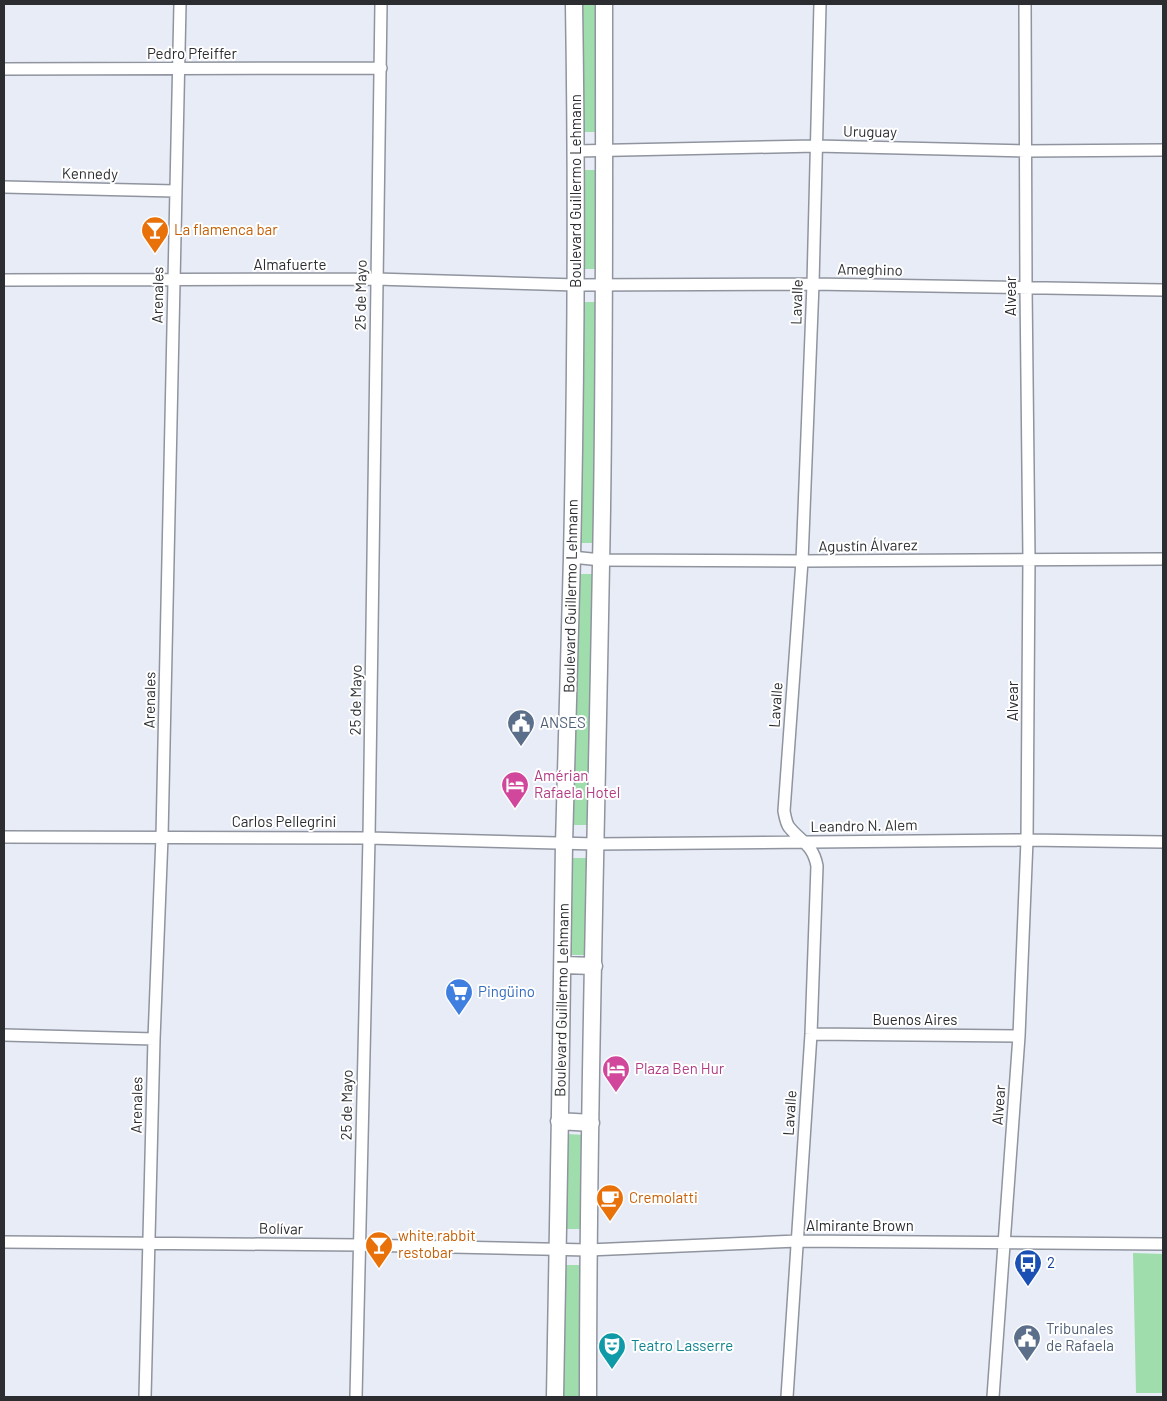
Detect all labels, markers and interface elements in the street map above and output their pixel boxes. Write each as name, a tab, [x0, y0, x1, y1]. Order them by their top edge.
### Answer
street label: Pedro Pfeiffer	[147, 44, 238, 62]
street label: Boulevard Guillermo Lehmann	[566, 94, 584, 288]
street label: Uruguay	[843, 122, 897, 140]
street label: Kennedy	[62, 164, 118, 182]
bar icon: La flamenca bar	[140, 215, 170, 254]
place label: La flamenca bar	[174, 220, 278, 238]
street label: Almafuerte	[254, 255, 326, 273]
street label: 25 de Mayo	[350, 259, 370, 331]
street label: Ameghino	[837, 259, 903, 279]
street label: Arenales	[148, 266, 166, 324]
street label: Alvear	[1001, 275, 1019, 316]
street label: Lavalle	[786, 279, 806, 325]
street label: Boulevard Guillermo Lehmann	[559, 499, 581, 693]
street label: Agustín Álvarez	[818, 535, 918, 555]
street label: 25 de Mayo	[345, 664, 365, 736]
street label: Arenales	[140, 671, 158, 729]
street label: Alvear	[1003, 680, 1021, 721]
street label: Lavalle	[764, 682, 786, 728]
public building icon: ANSES	[506, 708, 536, 747]
place label: ANSES	[540, 713, 586, 731]
place label: Amérian Rafaela Hotel	[534, 766, 620, 801]
hotel icon: Amérian Rafaela Hotel	[500, 770, 530, 809]
street label: Carlos Pellegrini	[232, 812, 336, 830]
street label: Leandro N. Alem	[810, 815, 918, 835]
street label: Boulevard Guillermo Lehmann	[550, 903, 572, 1097]
supermarket icon: Pingüino	[444, 977, 474, 1016]
place label: Pingüino	[478, 982, 535, 1000]
street label: Buenos Aires	[873, 1010, 958, 1028]
hotel icon: Plaza Ben Hur	[601, 1054, 631, 1093]
place label: Plaza Ben Hur	[635, 1059, 725, 1077]
street label: 25 de Mayo	[336, 1069, 356, 1141]
street label: Arenales	[127, 1076, 145, 1134]
street label: Alvear	[988, 1084, 1008, 1126]
street label: Lavalle	[778, 1090, 800, 1136]
cafe icon: Cremolatti	[595, 1183, 625, 1222]
place label: Cremolatti	[629, 1188, 698, 1206]
street label: Almirante Brown	[806, 1216, 914, 1234]
street label: Bolívar	[259, 1219, 304, 1237]
place label: white rabbit restobar	[398, 1226, 476, 1261]
bar icon: white rabbit restobar	[364, 1230, 394, 1269]
bus stop icon: 2	[1013, 1248, 1043, 1287]
place label: 2	[1047, 1253, 1055, 1271]
place label: Tribunales de Rafaela	[1046, 1319, 1114, 1354]
public building icon: Tribunales de Rafaela	[1012, 1323, 1042, 1362]
theatre icon: Teatro Lasserre	[597, 1331, 627, 1370]
place label: Teatro Lasserre	[631, 1336, 733, 1354]

